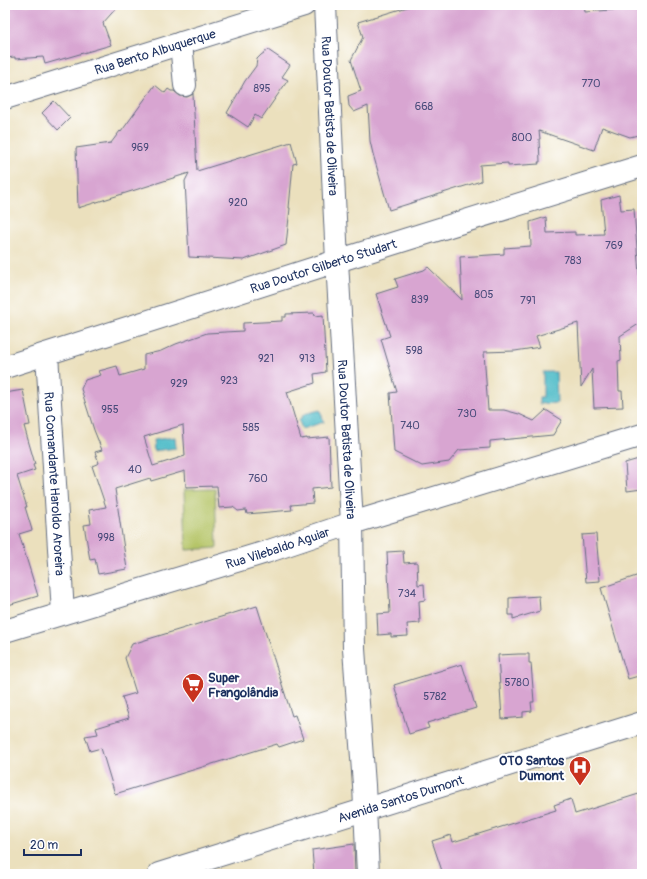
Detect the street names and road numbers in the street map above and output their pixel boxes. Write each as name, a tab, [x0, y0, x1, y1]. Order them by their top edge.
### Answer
street label: Rua Bento Albuquerque	[93, 26, 218, 79]
street label: Rua Doutor Batista de Oliveira	[317, 36, 341, 196]
street label: Rua Doutor Gilberto Studart	[248, 236, 399, 297]
street label: Rua Doutor Batista de Oliveira	[334, 359, 359, 520]
street label: Rua Comandante Haroldo Aroreira	[40, 391, 68, 576]
street label: Rua Vilebaldo Aguiar	[224, 524, 332, 573]
street label: Avenida Santos Dumont	[336, 772, 466, 827]

